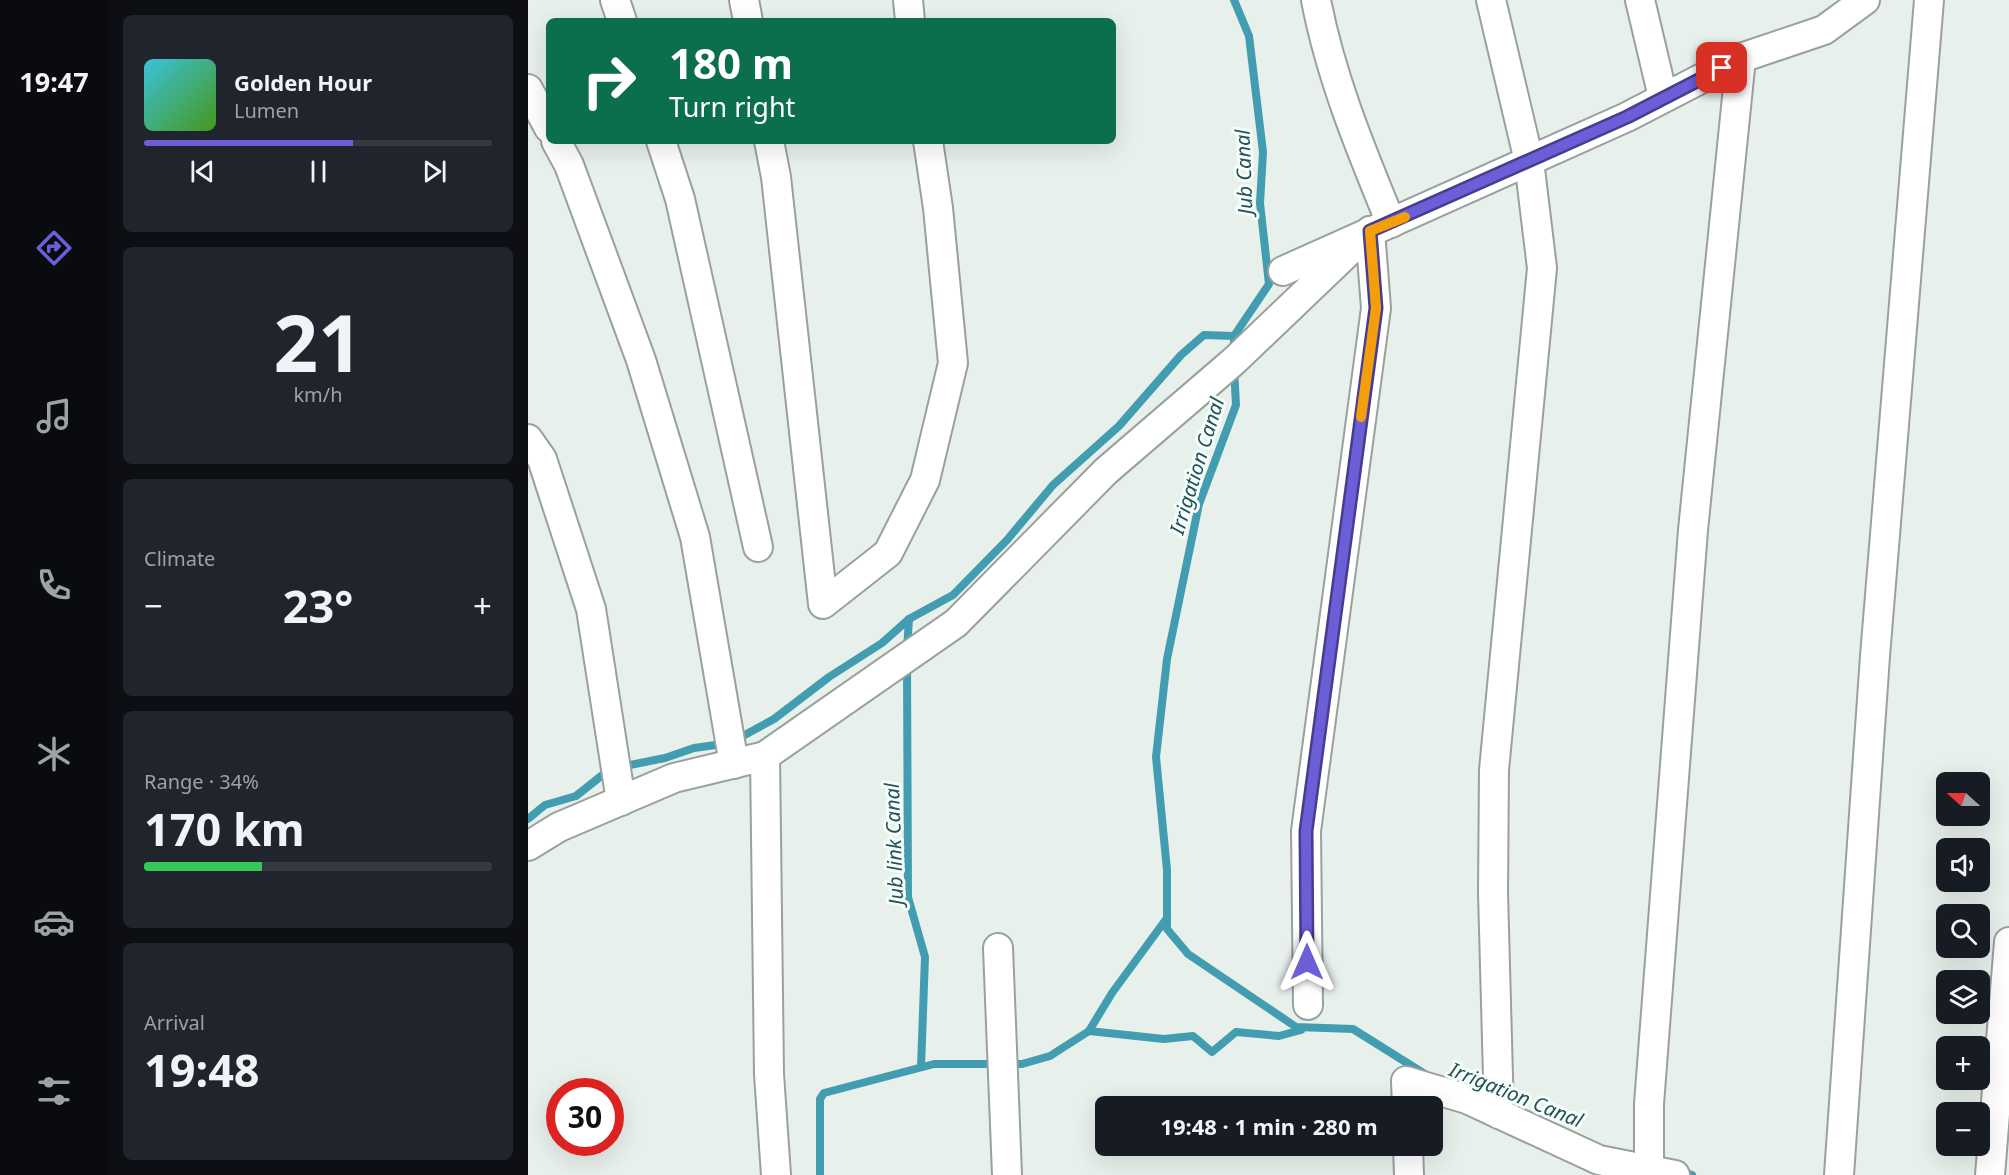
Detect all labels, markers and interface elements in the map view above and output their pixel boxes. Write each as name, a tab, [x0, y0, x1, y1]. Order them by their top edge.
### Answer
text: 180 m	[669, 34, 793, 91]
icon: right	[570, 42, 648, 120]
pin	[1696, 42, 1747, 93]
icon: arrive	[1705, 51, 1738, 84]
text: 19:47	[19, 63, 89, 100]
text: Golden Hour	[234, 67, 372, 97]
text: Turn right	[669, 88, 795, 125]
text: Lumen	[234, 97, 299, 124]
water label: Jub Canal	[1228, 128, 1259, 219]
icon: previous	[186, 155, 219, 188]
icon: pause	[302, 155, 335, 188]
icon: next	[418, 155, 451, 188]
icon: directions	[33, 227, 75, 269]
text: 21	[273, 289, 363, 395]
text: km/h	[293, 381, 343, 408]
water label: Irrigation Canal	[1163, 393, 1230, 538]
icon: music	[33, 395, 75, 437]
text: Climate	[144, 545, 215, 572]
icon: phone	[33, 564, 75, 606]
text: 23°	[283, 575, 353, 636]
text: −	[144, 583, 163, 628]
text: +	[473, 583, 492, 628]
icon: climate	[33, 733, 75, 775]
text: Range · 34%	[144, 768, 259, 795]
north arrow	[1936, 772, 1990, 826]
map controls	[1936, 772, 1990, 1156]
water label: Jub link Canal	[878, 782, 909, 909]
text: 170 km	[144, 798, 305, 859]
button: sound	[1936, 838, 1990, 892]
icon: car	[33, 901, 75, 943]
button: search	[1936, 904, 1990, 958]
position arrow	[1275, 930, 1339, 994]
button: layers	[1936, 970, 1990, 1024]
text: Arrival	[144, 1009, 205, 1036]
button: +	[1936, 1036, 1990, 1090]
text: 19:48	[144, 1039, 260, 1100]
water label: Irrigation Canal	[1445, 1055, 1588, 1134]
icon: filters	[33, 1070, 75, 1112]
speed limit sign: 30	[546, 1078, 624, 1156]
button: −	[1936, 1102, 1990, 1156]
text: 19:48 · 1 min · 280 m	[1160, 1111, 1378, 1141]

